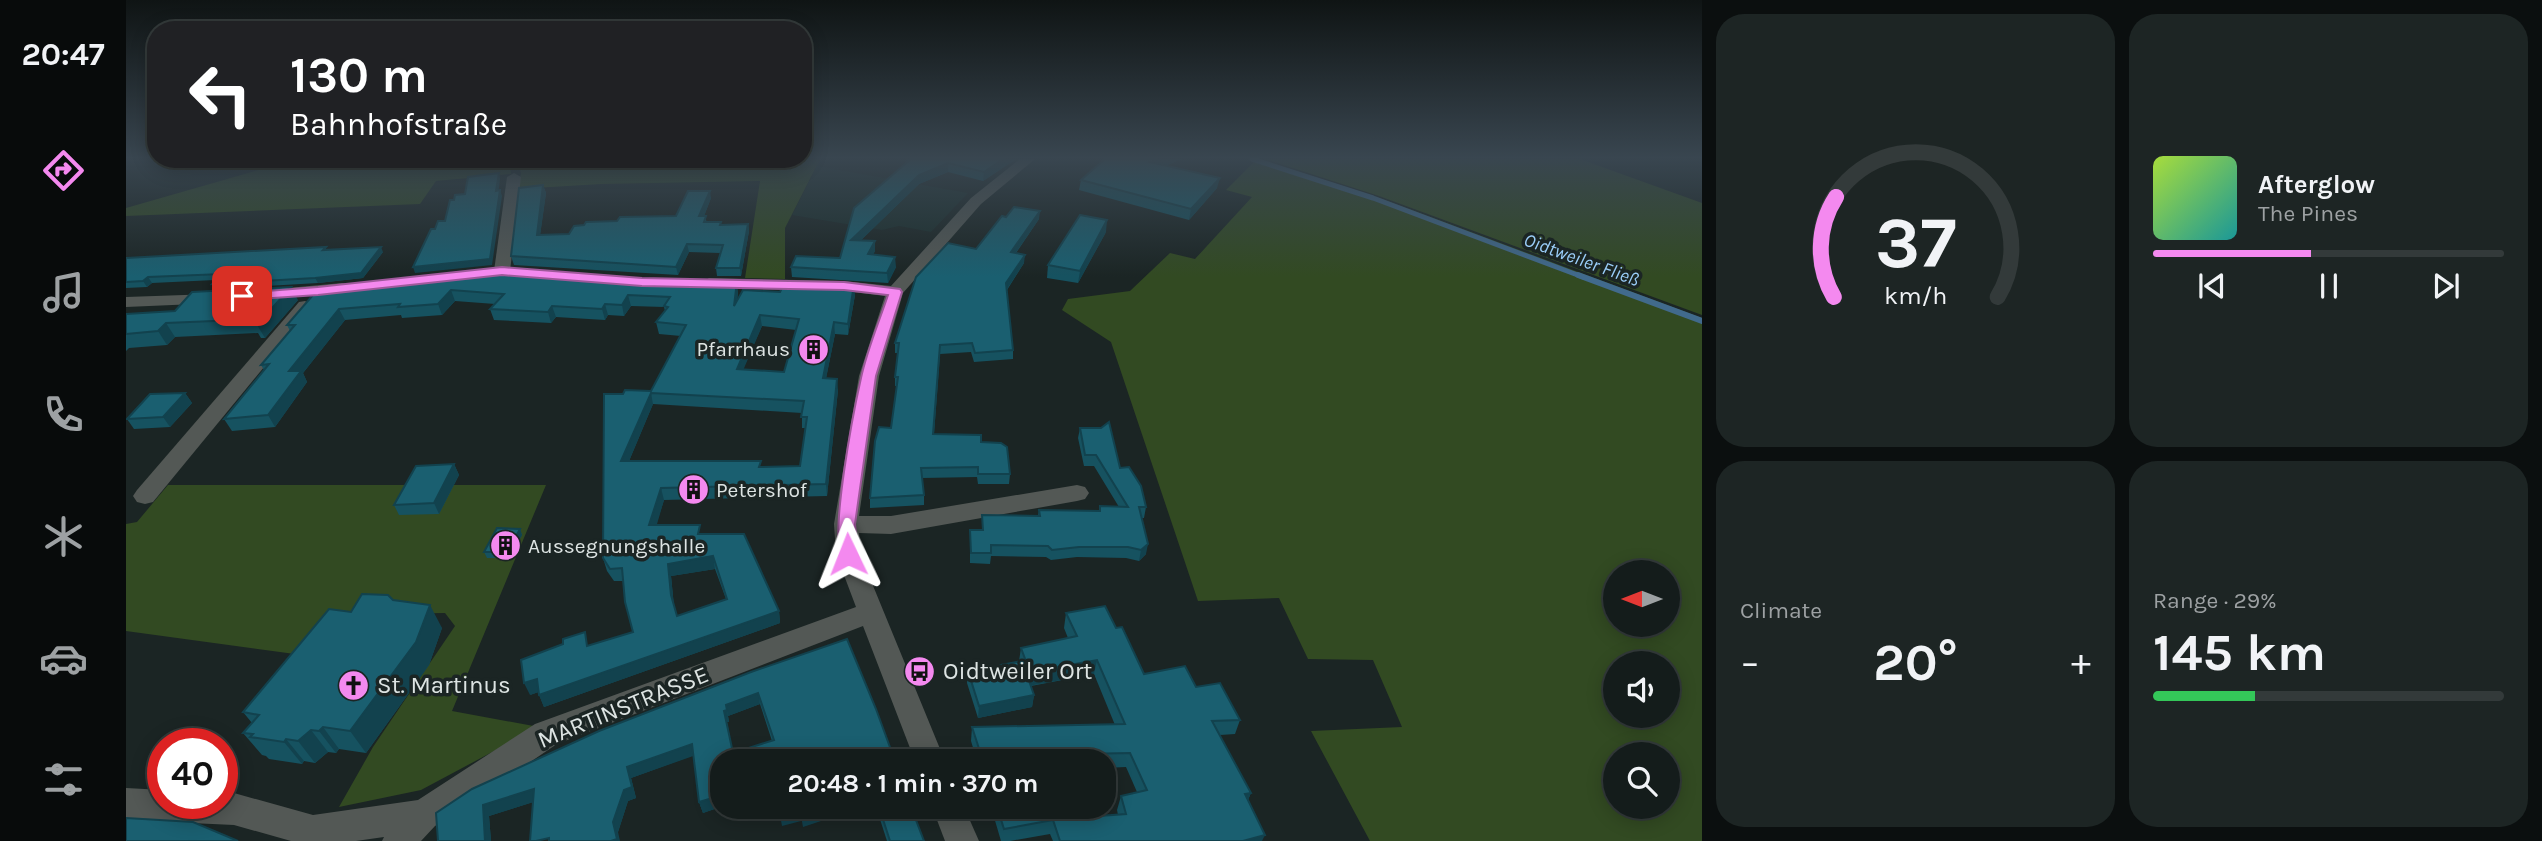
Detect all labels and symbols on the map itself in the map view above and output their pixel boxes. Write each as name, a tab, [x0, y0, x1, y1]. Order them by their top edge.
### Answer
water label: Oidtweiler Fließ	[1521, 229, 1643, 291]
pin	[212, 266, 272, 326]
building icon: Pfarrhaus	[796, 332, 830, 366]
place label: Pfarrhaus	[696, 337, 790, 361]
building icon: Petershof	[676, 473, 710, 507]
place label: Petershof	[716, 478, 808, 502]
position arrow	[811, 517, 885, 591]
building icon: Aussegnungshalle	[488, 529, 522, 563]
place label: Aussegnungshalle	[528, 534, 705, 558]
north arrow	[1603, 560, 1680, 637]
bus stop icon: Oidtweiler Ort	[903, 654, 937, 688]
place label: Oidtweiler Ort	[943, 657, 1092, 685]
street label: MARTINSTRASSE	[534, 660, 712, 754]
church icon: St. Martinus	[337, 668, 371, 702]
place label: St. Martinus	[377, 671, 511, 699]
speed limit sign: 40	[147, 728, 238, 819]

